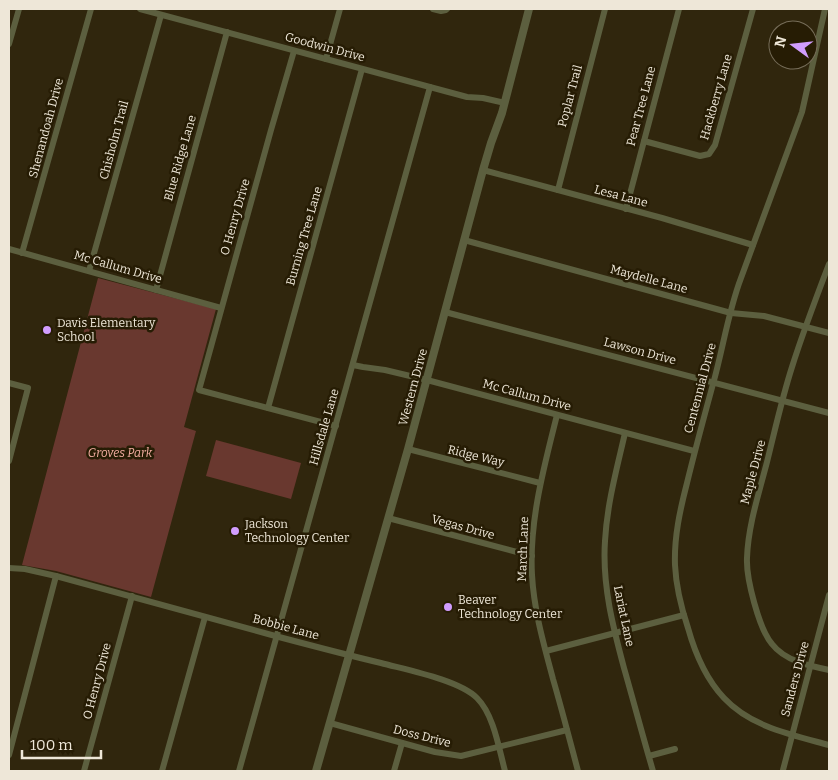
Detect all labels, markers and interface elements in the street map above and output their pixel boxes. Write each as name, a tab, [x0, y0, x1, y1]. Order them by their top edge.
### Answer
north arrow	[768, 20, 818, 70]
street label: Goodwin Drive	[283, 30, 367, 64]
text: N	[771, 34, 791, 49]
street label: Hackberry Lane	[697, 53, 735, 141]
street label: Poplar Trail	[555, 63, 585, 129]
street label: Pear Tree Lane	[624, 64, 658, 148]
street label: Shenandoah Drive	[26, 76, 66, 180]
street label: Chisholm Trail	[97, 99, 131, 181]
street label: Blue Ridge Lane	[161, 113, 199, 203]
street label: O Henry Drive	[217, 177, 253, 257]
street label: Lesa Lane	[593, 182, 649, 210]
street label: Burning Tree Lane	[283, 185, 325, 287]
street label: Mc Callum Drive	[72, 248, 164, 286]
street label: Maydelle Lane	[609, 262, 689, 296]
place label: Davis Elementary School	[57, 316, 156, 344]
marker: Davis Elementary School	[41, 324, 53, 336]
street label: Lawson Drive	[602, 335, 678, 367]
street label: Centennial Drive	[681, 341, 719, 435]
street label: Western Drive	[396, 347, 430, 427]
street label: Mc Callum Drive	[481, 376, 573, 414]
street label: Hillsdale Lane	[306, 387, 342, 467]
street label: Maple Drive	[738, 438, 768, 506]
street label: Ridge Way	[446, 442, 506, 470]
park label: Groves Park	[88, 446, 153, 460]
street label: Vegas Drive	[430, 512, 496, 542]
street label: March Lane	[515, 516, 531, 582]
place label: Jackson Technology Center	[244, 517, 350, 545]
marker: Jackson Technology Center	[229, 525, 241, 537]
street label: Lariat Lane	[611, 584, 637, 648]
place label: Beaver Technology Center	[458, 593, 563, 621]
marker: Beaver Technology Center	[442, 601, 454, 613]
street label: Bobbie Lane	[251, 611, 321, 643]
street label: Sanders Drive	[778, 640, 812, 718]
street label: O Henry Drive	[80, 641, 114, 721]
street label: Doss Drive	[392, 722, 452, 750]
scale bar	[22, 728, 101, 760]
text: 100 m	[30, 736, 73, 754]

